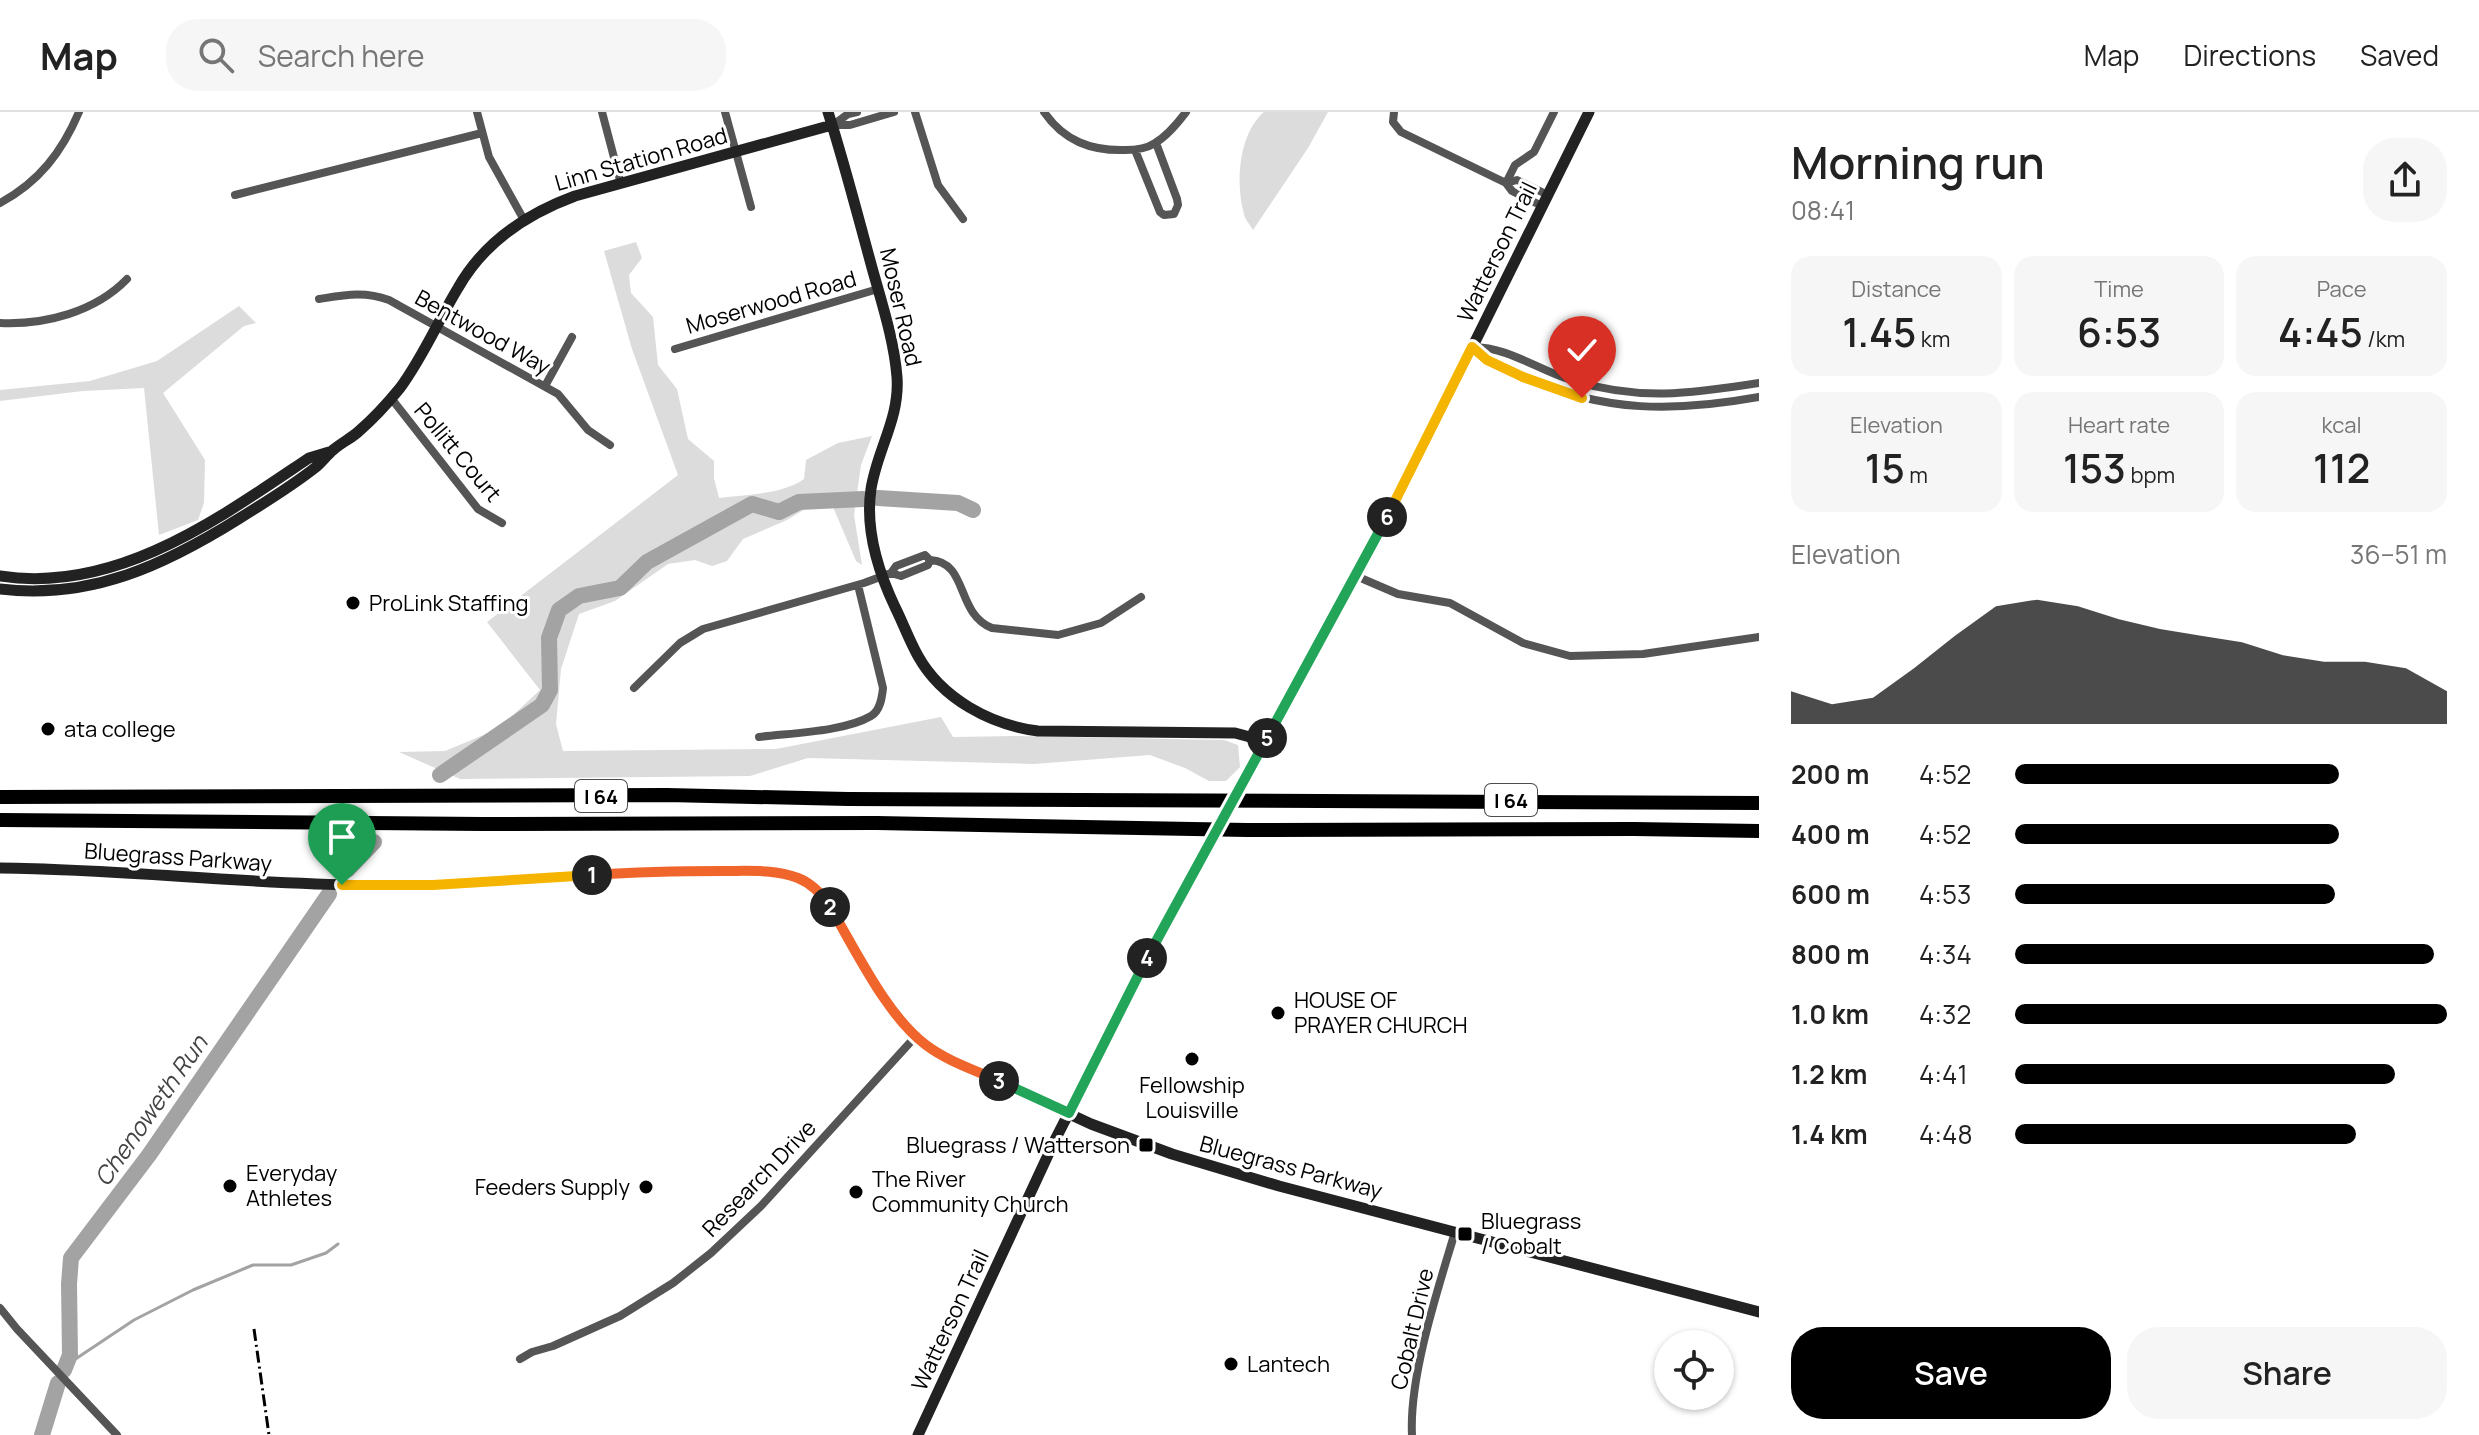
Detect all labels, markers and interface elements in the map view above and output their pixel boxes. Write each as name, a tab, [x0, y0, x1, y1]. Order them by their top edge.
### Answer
search box	[166, 19, 726, 91]
text: Map	[40, 29, 118, 81]
icon: search	[194, 33, 238, 77]
text: Search here	[258, 35, 425, 76]
text: Map	[2084, 36, 2139, 74]
text: Directions	[2183, 36, 2316, 74]
text: Saved	[2360, 36, 2439, 74]
street label: Linn Station Road	[551, 120, 731, 198]
text: Morning run	[1791, 132, 2045, 192]
button: share	[2363, 138, 2447, 222]
street label: Watterson Trail	[1450, 177, 1544, 327]
text: 08:41	[1791, 192, 1855, 228]
street label: Moser Road	[873, 245, 929, 369]
street label: Moserwood Road	[682, 263, 860, 341]
text: Distance	[1851, 274, 1941, 304]
text: Time	[2094, 274, 2144, 304]
text: Pace	[2317, 274, 2367, 304]
street label: Bentwood Way	[410, 282, 556, 382]
text: 1.45	[1842, 304, 1916, 359]
text: 6:53	[2077, 304, 2161, 359]
text: 4:45	[2278, 304, 2363, 359]
pin	[1548, 316, 1616, 398]
text: km	[1916, 324, 1950, 354]
text: /km	[2363, 324, 2405, 354]
icon: check	[1560, 328, 1604, 372]
street label: Pollitt Court	[408, 396, 508, 508]
text: Elevation	[1850, 410, 1943, 440]
text: Heart rate	[2068, 410, 2170, 440]
text: kcal	[2322, 410, 2362, 440]
text: 15	[1865, 440, 1905, 495]
text: 153	[2063, 440, 2126, 495]
text: 112	[2313, 440, 2370, 495]
text: m	[1905, 460, 1928, 490]
text: bpm	[2126, 460, 2175, 490]
pin: 6	[1367, 497, 1407, 537]
text: 6	[1380, 502, 1394, 532]
text: Elevation	[1791, 536, 1901, 572]
text: 36–51 m	[2350, 536, 2447, 572]
place label: ProLink Staffing	[369, 588, 529, 618]
marker: ProLink Staffing	[344, 594, 362, 612]
place label: ata college	[64, 714, 176, 744]
pin: 5	[1247, 718, 1287, 758]
marker: ata college	[39, 720, 57, 738]
text: 5	[1261, 723, 1273, 753]
text: 200 m	[1791, 756, 1869, 792]
text: 4:52	[1919, 756, 1971, 792]
road number: I 64	[575, 780, 627, 812]
road number: I 64	[1485, 784, 1537, 816]
pin	[308, 803, 376, 885]
icon: arrive	[320, 815, 364, 859]
text: 400 m	[1791, 816, 1870, 852]
text: 4:52	[1919, 816, 1971, 852]
street label: Bluegrass Parkway	[83, 835, 273, 879]
pin: 1	[572, 855, 612, 895]
text: 1	[587, 860, 597, 890]
text: 600 m	[1791, 876, 1870, 912]
text: 4:53	[1919, 876, 1972, 912]
pin: 2	[810, 887, 850, 927]
text: 2	[823, 892, 837, 922]
text: 800 m	[1791, 936, 1870, 972]
text: 4:34	[1919, 936, 1972, 972]
pin: 4	[1127, 938, 1167, 978]
text: 4	[1140, 943, 1154, 973]
place label: HOUSE OF PRAYER CHURCH	[1294, 985, 1468, 1040]
text: 1.0 km	[1791, 996, 1869, 1032]
text: 4:32	[1919, 996, 1971, 1032]
marker: HOUSE OF PRAYER CHURCH	[1269, 1004, 1287, 1022]
water label: Chenoweth Run	[86, 1027, 215, 1192]
marker: Fellowship Louisville	[1183, 1050, 1201, 1068]
text: 1.2 km	[1791, 1056, 1867, 1092]
text: 4:41	[1919, 1056, 1968, 1092]
pin: 3	[979, 1061, 1019, 1101]
text: 3	[993, 1066, 1005, 1096]
place label: Fellowship Louisville	[1139, 1070, 1245, 1125]
street label: Research Drive	[695, 1113, 823, 1243]
text: 1.4 km	[1791, 1116, 1868, 1152]
text: 4:48	[1919, 1116, 1973, 1152]
street label: Bluegrass Parkway	[1196, 1128, 1386, 1206]
place label: Bluegrass / Watterson	[906, 1130, 1130, 1160]
marker: Bluegrass / Watterson	[1137, 1136, 1155, 1154]
place label: Everyday Athletes	[246, 1158, 338, 1213]
place label: The River Community Church	[872, 1164, 1069, 1219]
place label: Feeders Supply	[475, 1172, 630, 1202]
marker: Everyday Athletes	[221, 1177, 239, 1195]
marker: Feeders Supply	[637, 1178, 655, 1196]
marker: The River Community Church	[847, 1183, 865, 1201]
place label: Bluegrass / Cobalt	[1481, 1206, 1581, 1261]
marker: Bluegrass / Cobalt	[1456, 1225, 1474, 1243]
street label: Watterson Trail	[904, 1245, 996, 1395]
street label: Cobalt Drive	[1383, 1265, 1441, 1393]
button: Save	[1791, 1327, 2111, 1419]
button: Share	[2127, 1327, 2447, 1419]
map controls	[1654, 1330, 1734, 1410]
button: locate	[1654, 1330, 1734, 1410]
place label: Lantech	[1247, 1349, 1330, 1379]
marker: Lantech	[1222, 1355, 1240, 1373]

